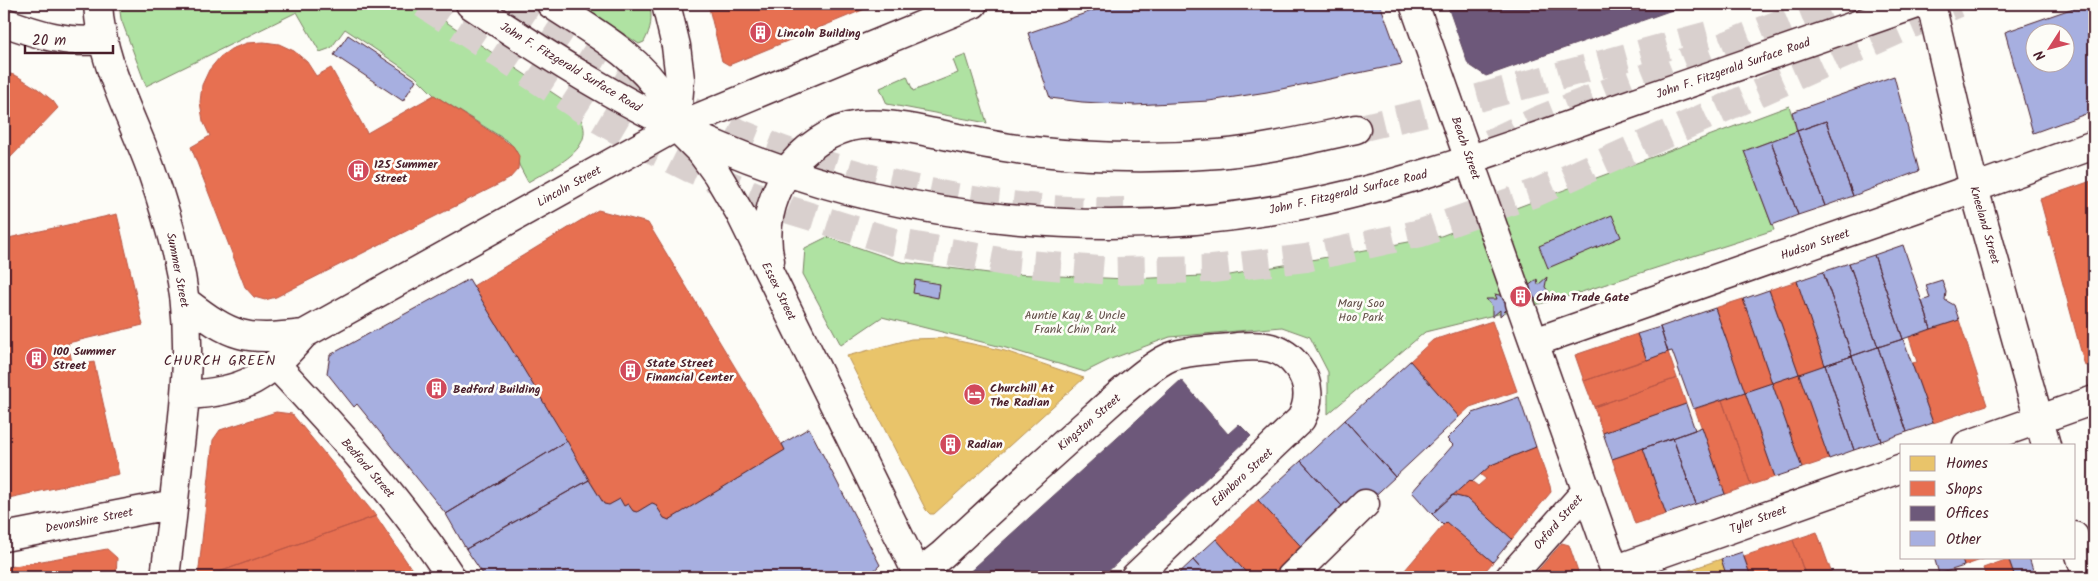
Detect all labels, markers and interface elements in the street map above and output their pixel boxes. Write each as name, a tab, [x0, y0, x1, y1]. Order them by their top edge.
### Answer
street label: John F. Fitzgerald Surface Road	[496, 18, 646, 118]
building icon: Lincoln Building	[749, 21, 773, 45]
scale bar	[25, 22, 112, 54]
north arrow	[2026, 22, 2076, 72]
place label: Lincoln Building	[777, 24, 861, 43]
text: 20 m	[32, 29, 66, 53]
street label: John F. Fitzgerald Surface Road	[1653, 33, 1814, 104]
text: N	[2029, 45, 2052, 65]
street label: Beach Street	[1446, 114, 1485, 183]
place label: 125 Summer Street	[374, 155, 438, 188]
building icon: 125 Summer Street	[346, 159, 370, 183]
street label: Lincoln Street	[534, 161, 605, 212]
street label: John F. Fitzgerald Surface Road	[1267, 165, 1430, 220]
street label: Kneeland Street	[1964, 184, 2005, 267]
street label: Hudson Street	[1778, 224, 1853, 265]
street label: Summer Street	[161, 231, 194, 309]
street label: Essex Street	[756, 259, 801, 324]
building icon: China Trade Gate	[1508, 285, 1532, 309]
place label: China Trade Gate	[1536, 288, 1629, 307]
park label: Mary Soo Hoo Park	[1338, 294, 1384, 327]
park label: Auntie Kay & Uncle Frank Chin Park	[1025, 306, 1126, 339]
place label: 100 Summer Street	[53, 342, 117, 375]
building icon: 100 Summer Street	[25, 346, 49, 370]
district label: CHURCH GREEN	[164, 350, 276, 372]
place label: State Street Financial Center	[646, 354, 734, 387]
building icon: State Street Financial Center	[618, 358, 642, 382]
building icon: Bedford Building	[425, 377, 449, 401]
place label: Churchill At The Radian	[990, 379, 1055, 412]
place label: Bedford Building	[453, 380, 541, 399]
hotel icon: Churchill At The Radian	[962, 383, 986, 407]
street label: Kingston Street	[1053, 389, 1126, 455]
building icon: Radian	[939, 432, 963, 456]
street label: Bedford Street	[336, 434, 399, 503]
place label: Radian	[967, 435, 1003, 454]
street label: Edinboro Street	[1207, 443, 1278, 511]
legend	[1900, 444, 2076, 558]
text: Homes	[1946, 452, 1989, 476]
text: Shops	[1946, 478, 1983, 502]
street label: Oxford Street	[1529, 490, 1588, 554]
street label: Tyler Street	[1727, 500, 1790, 539]
text: Offices	[1946, 502, 1989, 526]
street label: Devonshire Street	[44, 503, 135, 538]
text: Other	[1946, 528, 1982, 552]

